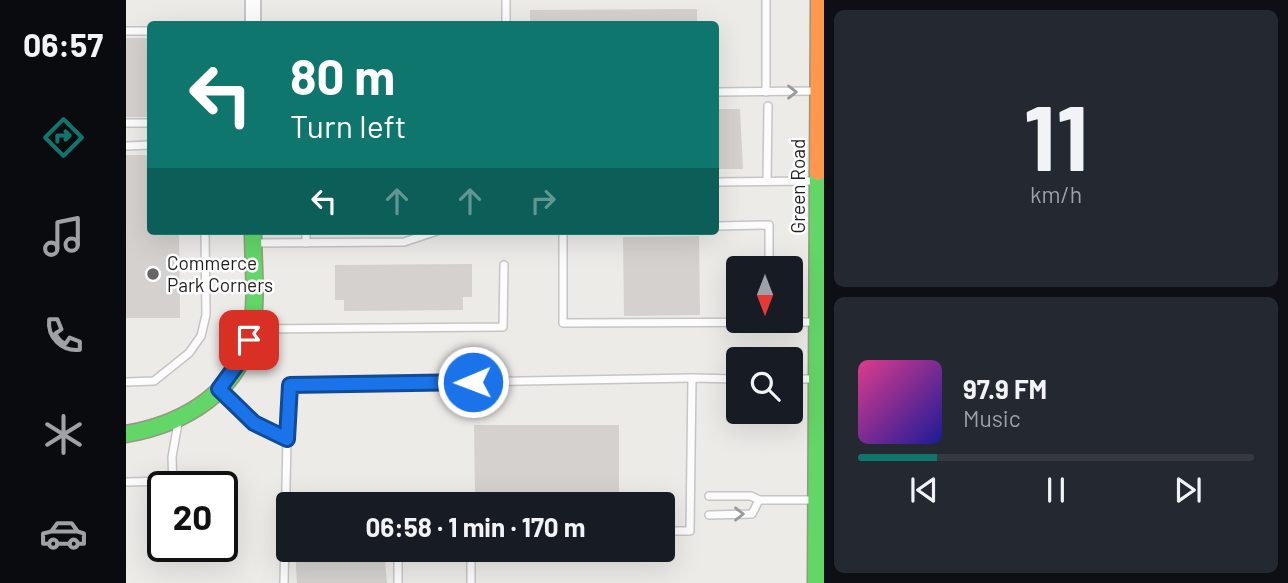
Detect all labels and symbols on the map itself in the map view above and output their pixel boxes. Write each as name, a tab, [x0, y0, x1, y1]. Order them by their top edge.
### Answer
one-way arrow	[787, 84, 798, 100]
street label: Green Road	[786, 139, 809, 233]
place label: Commerce Park Corners	[167, 251, 273, 296]
north arrow	[726, 256, 803, 332]
marker: Commerce Park Corners	[145, 266, 161, 282]
pin	[219, 310, 279, 370]
position arrow	[436, 345, 510, 419]
speed limit sign: 20	[147, 471, 238, 562]
one-way arrow	[734, 506, 744, 522]

